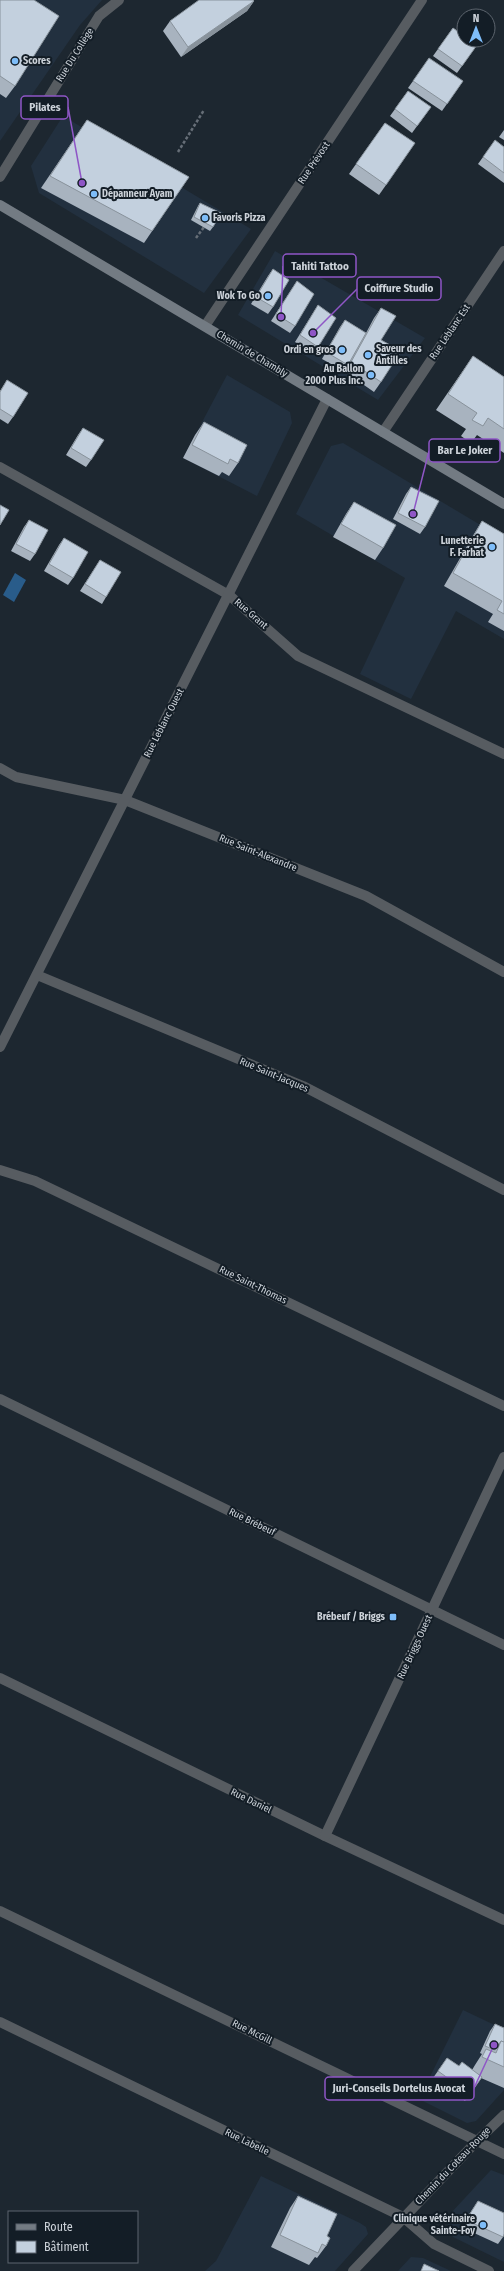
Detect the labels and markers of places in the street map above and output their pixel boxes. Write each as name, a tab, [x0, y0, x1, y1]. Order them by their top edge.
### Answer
place label: Scores	[23, 55, 51, 67]
marker: Scores	[10, 56, 20, 66]
callout: Pilates	[21, 96, 68, 119]
place label: Dépanneur Ayam	[102, 187, 173, 200]
marker: Dépanneur Ayam	[89, 189, 99, 199]
place label: Favoris Pizza	[213, 212, 266, 224]
marker: Favoris Pizza	[200, 213, 210, 223]
callout: Tahiti Tattoo	[283, 254, 356, 277]
callout: Coiffure Studio	[357, 277, 441, 300]
place label: Wok To Go	[217, 290, 261, 302]
marker: Wok To Go	[263, 291, 273, 301]
place label: Saveur des Antilles	[375, 343, 422, 367]
place label: Ordi en gros	[284, 344, 335, 356]
marker: Ordi en gros	[337, 345, 347, 355]
marker: Saveur des Antilles	[363, 350, 373, 360]
place label: Au Ballon 2000 Plus Inc.	[305, 363, 364, 387]
marker: Au Ballon 2000 Plus Inc.	[366, 370, 376, 380]
callout: Bar Le Joker	[429, 439, 500, 462]
place label: Lunetterie F. Farhat	[441, 535, 484, 559]
marker: Lunetterie F. Farhat	[487, 542, 497, 552]
place label: Brébeuf / Briggs	[317, 1610, 386, 1623]
marker: Brébeuf / Briggs	[388, 1612, 398, 1622]
callout: Juri-Conseils Dortelus Avocat	[325, 2077, 474, 2100]
place label: Clinique vétérinaire Sainte-Foy	[393, 2212, 475, 2237]
marker: Clinique vétérinaire Sainte-Foy	[478, 2220, 488, 2230]

